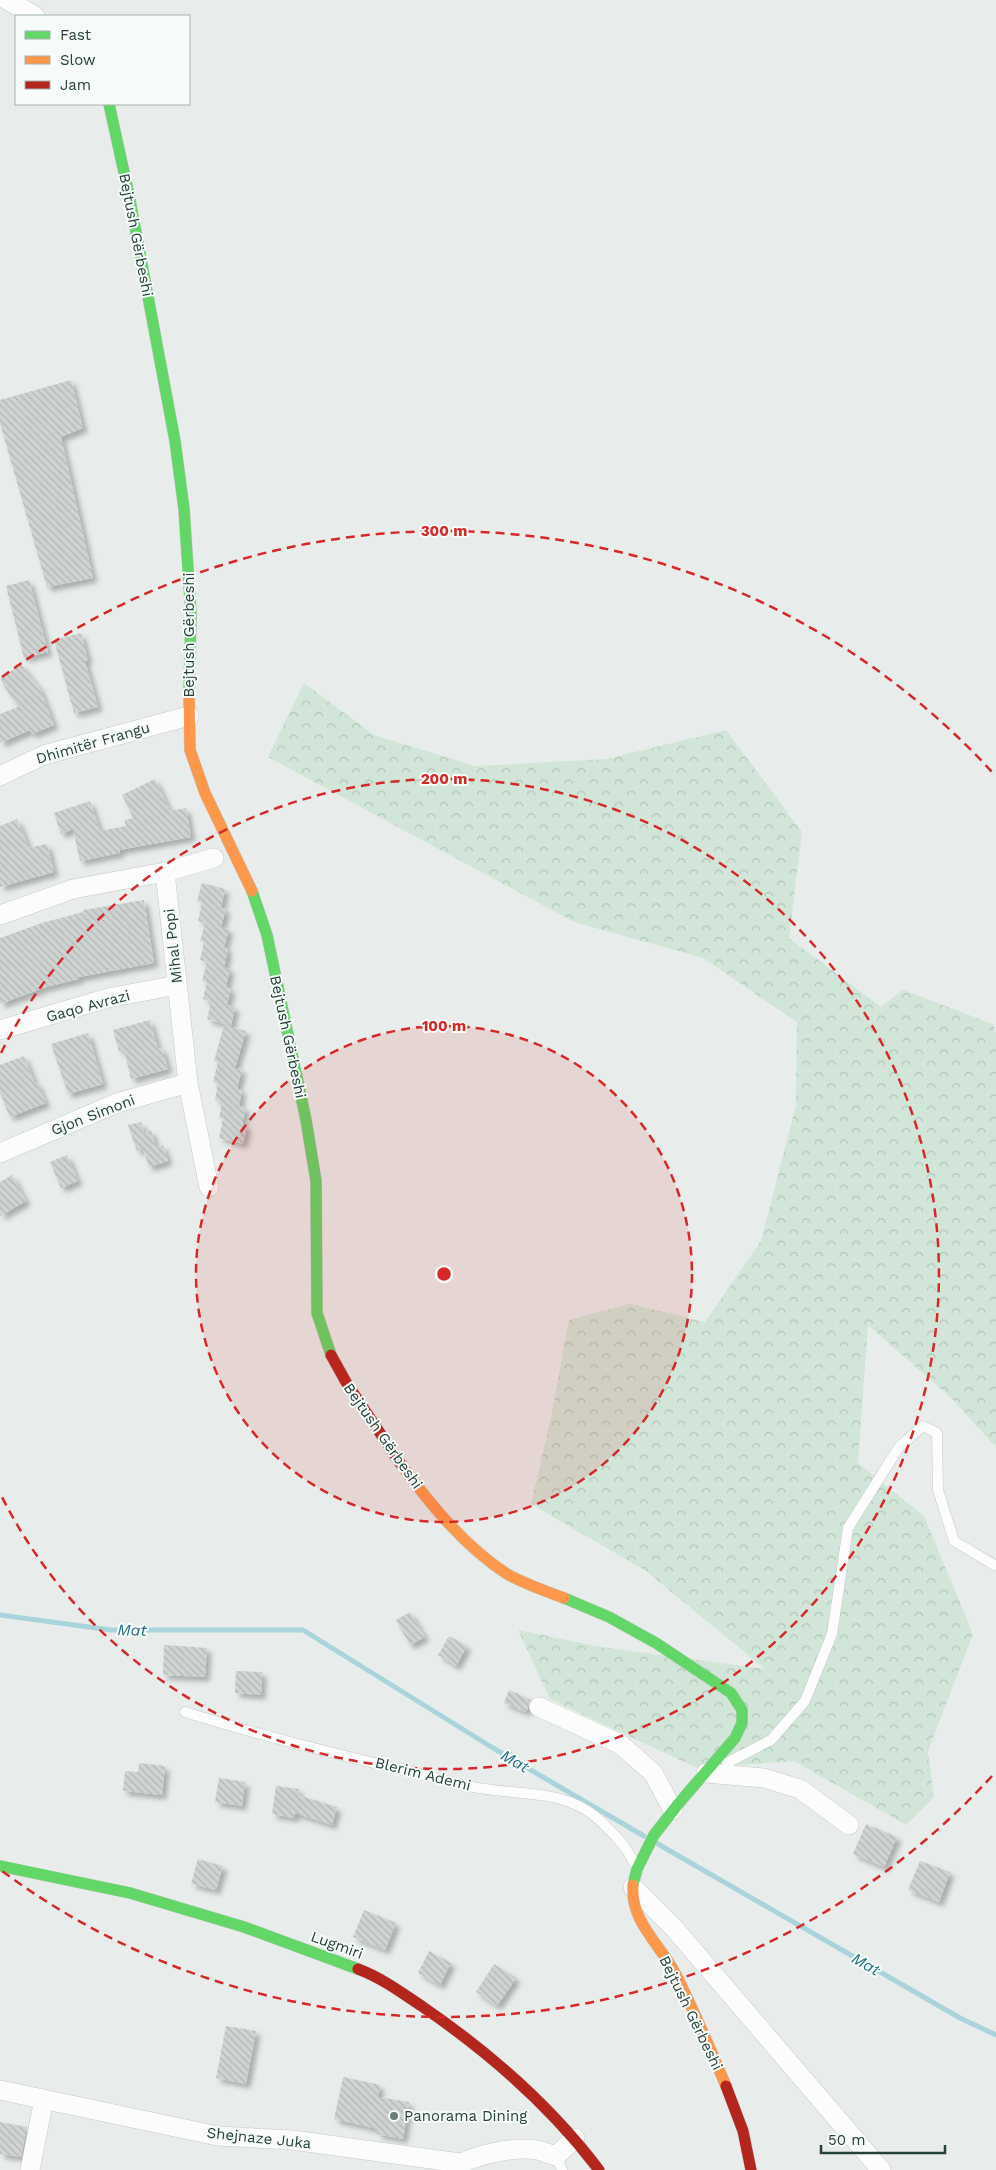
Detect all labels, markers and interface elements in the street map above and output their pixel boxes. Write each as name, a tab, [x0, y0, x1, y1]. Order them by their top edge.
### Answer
legend	[15, 15, 190, 105]
text: Fast	[60, 26, 92, 44]
text: Slow	[60, 51, 96, 69]
text: Jam	[60, 76, 91, 94]
street label: Bejtush Gërbeshi	[115, 172, 157, 298]
text: 300 m	[421, 522, 467, 540]
street label: Bejtush Gërbeshi	[180, 572, 198, 698]
street label: Dhimitër Frangu	[34, 718, 152, 768]
text: 200 m	[421, 770, 467, 788]
street label: Mihal Popi	[160, 908, 186, 984]
street label: Bejtush Gërbeshi	[266, 974, 310, 1100]
street label: Gaqo Avrazi	[44, 986, 132, 1026]
text: 100 m	[422, 1017, 466, 1035]
street label: Gjon Simoni	[49, 1091, 137, 1139]
centre of rings	[435, 1265, 453, 1283]
street label: Bejtush Gërbeshi	[340, 1380, 426, 1492]
water label: Mat	[117, 1620, 147, 1640]
water label: Mat	[497, 1745, 533, 1777]
street label: Blerim Ademi	[373, 1753, 473, 1795]
street label: Lugmiri	[308, 1927, 366, 1963]
water label: Mat	[848, 1948, 884, 1980]
street label: Bejtush Gërbeshi	[655, 1953, 727, 2073]
place label: Panorama Dining	[404, 2107, 527, 2125]
marker: Panorama Dining	[388, 2110, 400, 2122]
scale bar	[821, 2122, 945, 2154]
street label: Shejnaze Juka	[206, 2124, 313, 2152]
text: 50 m	[828, 2131, 865, 2149]

